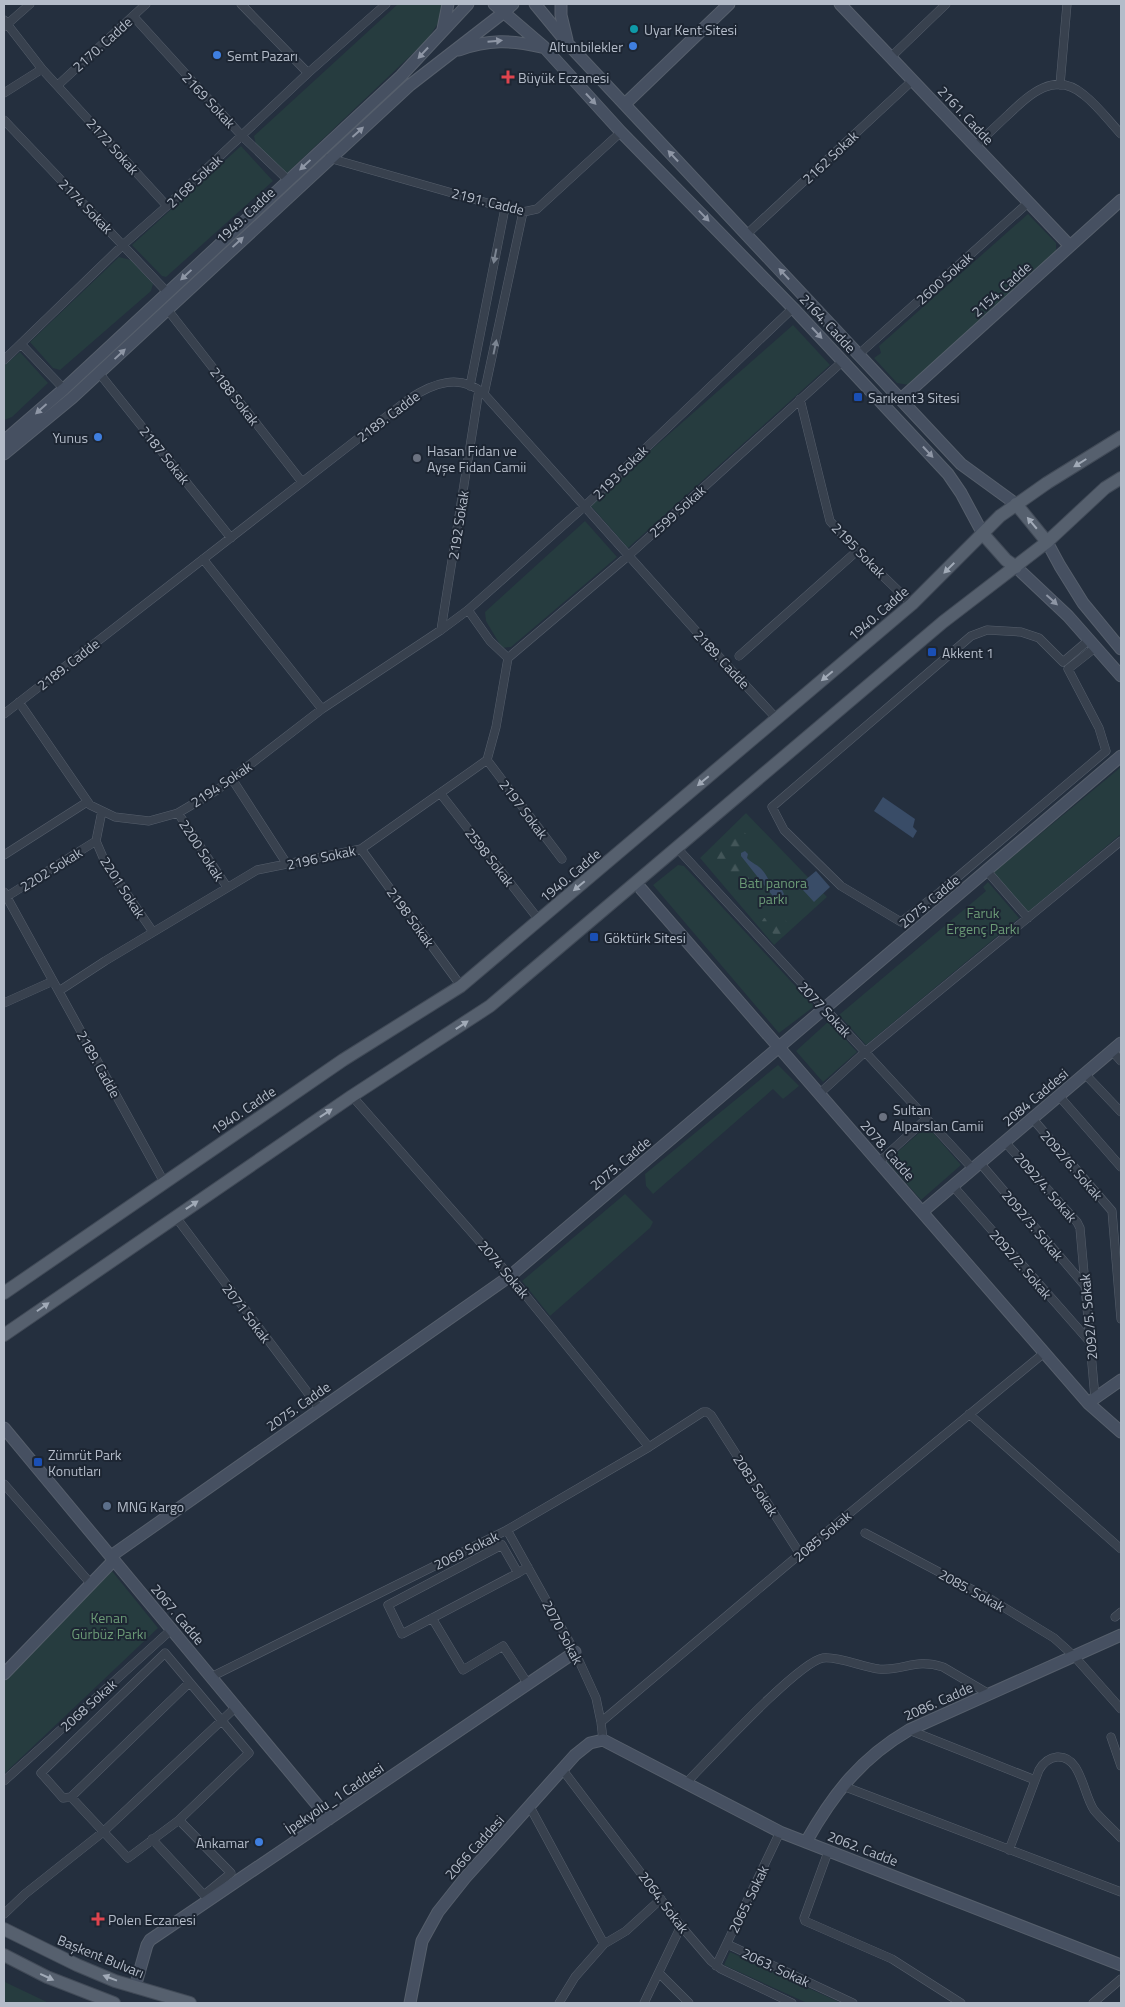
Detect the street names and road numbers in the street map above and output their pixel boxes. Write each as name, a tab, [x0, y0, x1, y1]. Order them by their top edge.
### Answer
street label: 2170. Cadde	[67, 11, 137, 77]
street label: 2169 Sokak	[178, 67, 241, 133]
street label: 2161. Cadde	[933, 81, 999, 149]
street label: 2172 Sokak	[82, 113, 144, 179]
street label: 2162 Sokak	[797, 125, 863, 188]
street label: 2168 Sokak	[161, 149, 227, 212]
street label: 2174 Sokak	[54, 174, 118, 239]
street label: 1949. Cadde	[211, 182, 279, 248]
street label: 2191. Cadde	[450, 182, 526, 220]
street label: 2600 Sokak	[911, 247, 977, 309]
street label: 2154. Cadde	[966, 256, 1036, 322]
street label: 2164. Cadde	[795, 289, 861, 357]
street label: 2188 Sokak	[205, 362, 265, 430]
street label: 2189. Cadde	[352, 385, 424, 447]
street label: 2187 Sokak	[135, 421, 195, 489]
street label: 2193 Sokak	[588, 440, 653, 504]
street label: 2599 Sokak	[644, 480, 710, 542]
street label: 2192 Sokak	[442, 489, 474, 561]
street label: 2195 Sokak	[827, 518, 891, 583]
street label: 1940. Cadde	[843, 581, 913, 645]
street label: 2189. Cadde	[689, 625, 755, 693]
street label: 2189. Cadde	[32, 633, 104, 695]
street label: 2194 Sokak	[186, 756, 256, 812]
street label: 2197 Sokak	[495, 775, 554, 843]
street label: 2200 Sokak	[174, 815, 230, 885]
street label: 2598 Sokak	[460, 823, 520, 891]
street label: 2196 Sokak	[285, 839, 358, 875]
street label: 2202 Sokak	[16, 841, 86, 896]
street label: 1940. Cadde	[535, 843, 605, 907]
street label: 2201 Sokak	[95, 852, 151, 922]
street label: 2075. Cadde	[894, 869, 964, 933]
street label: 2198 Sokak	[382, 883, 440, 952]
street label: 2077 Sokak	[794, 976, 857, 1042]
street label: 2189. Cadde	[72, 1027, 126, 1101]
street label: 2084 Caddesi	[997, 1063, 1073, 1131]
street label: 1940. Cadde	[206, 1081, 280, 1139]
street label: 2078. Cadde	[856, 1115, 920, 1185]
street label: 2092/6. Sokak	[1036, 1125, 1108, 1205]
street label: 2075. Cadde	[585, 1131, 655, 1195]
street label: 2092/4. Sokak	[1010, 1147, 1082, 1227]
street label: 2092/3. Sokak	[997, 1185, 1069, 1265]
street label: 2092/2. Sokak	[985, 1224, 1057, 1304]
street label: 2074 Sokak	[474, 1236, 535, 1303]
street label: 2092/5. Sokak	[1074, 1273, 1102, 1361]
street label: 2071 Sokak	[218, 1279, 277, 1347]
street label: 2075. Cadde	[262, 1376, 334, 1436]
street label: 2083 Sokak	[728, 1450, 784, 1520]
street label: 2085 Sokak	[789, 1505, 856, 1566]
street label: 2069 Sokak	[430, 1525, 502, 1575]
street label: 2085. Sokak	[935, 1563, 1009, 1617]
street label: 2067. Cadde	[146, 1579, 210, 1649]
street label: 2070 Sokak	[537, 1596, 589, 1668]
street label: 2068 Sokak	[55, 1674, 121, 1736]
street label: 2086. Cadde	[900, 1676, 976, 1726]
street label: İpekyolu_1 Caddesi	[280, 1757, 388, 1839]
street label: 2066 Caddesi	[439, 1810, 509, 1884]
street label: 2062. Cadde	[825, 1825, 901, 1871]
street label: 2065. Sokak	[723, 1861, 774, 1936]
street label: 2064. Sokak	[634, 1867, 694, 1938]
street label: Başkent Bulvarı	[54, 1929, 148, 1983]
street label: 2063. Sokak	[739, 1942, 814, 1992]

